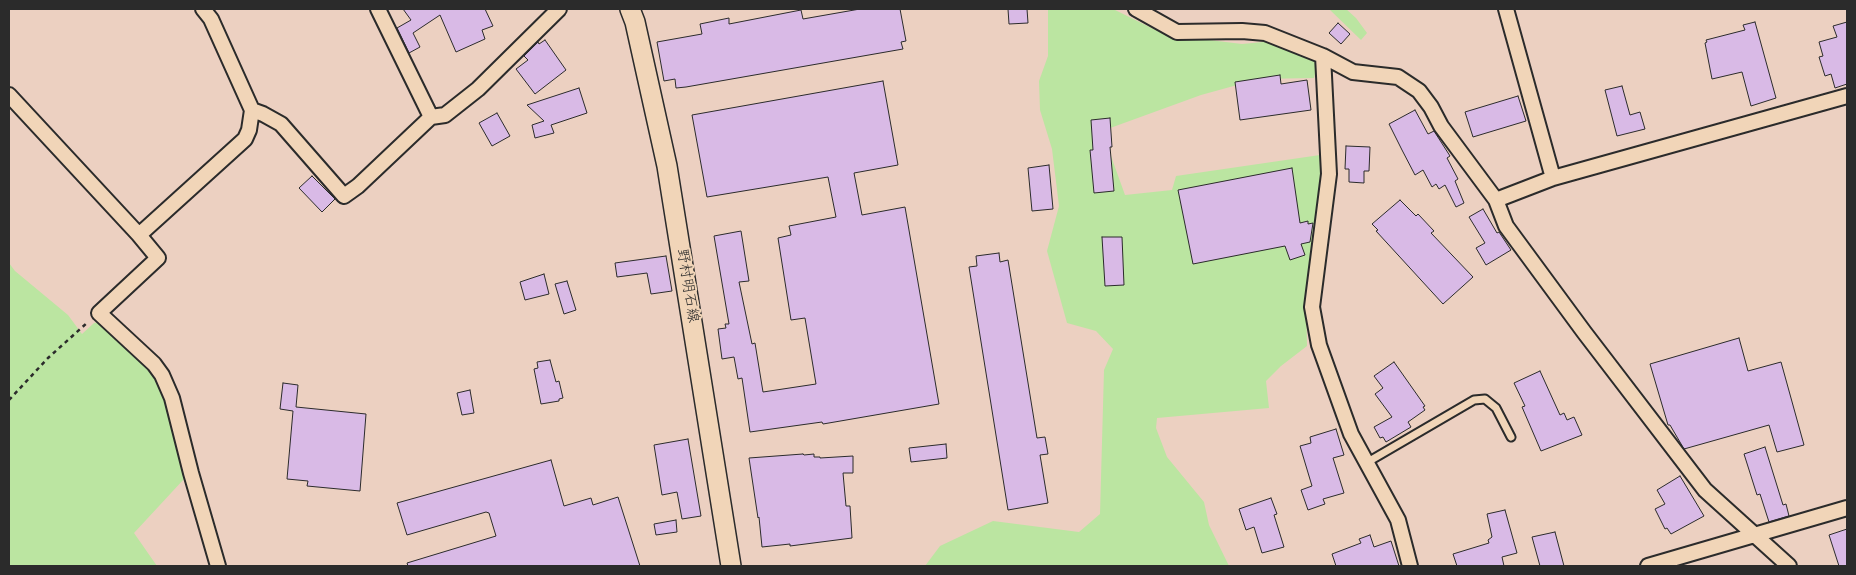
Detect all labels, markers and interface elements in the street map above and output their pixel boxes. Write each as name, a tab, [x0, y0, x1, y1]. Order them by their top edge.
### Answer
street label: 野村明石線	[671, 248, 701, 324]

